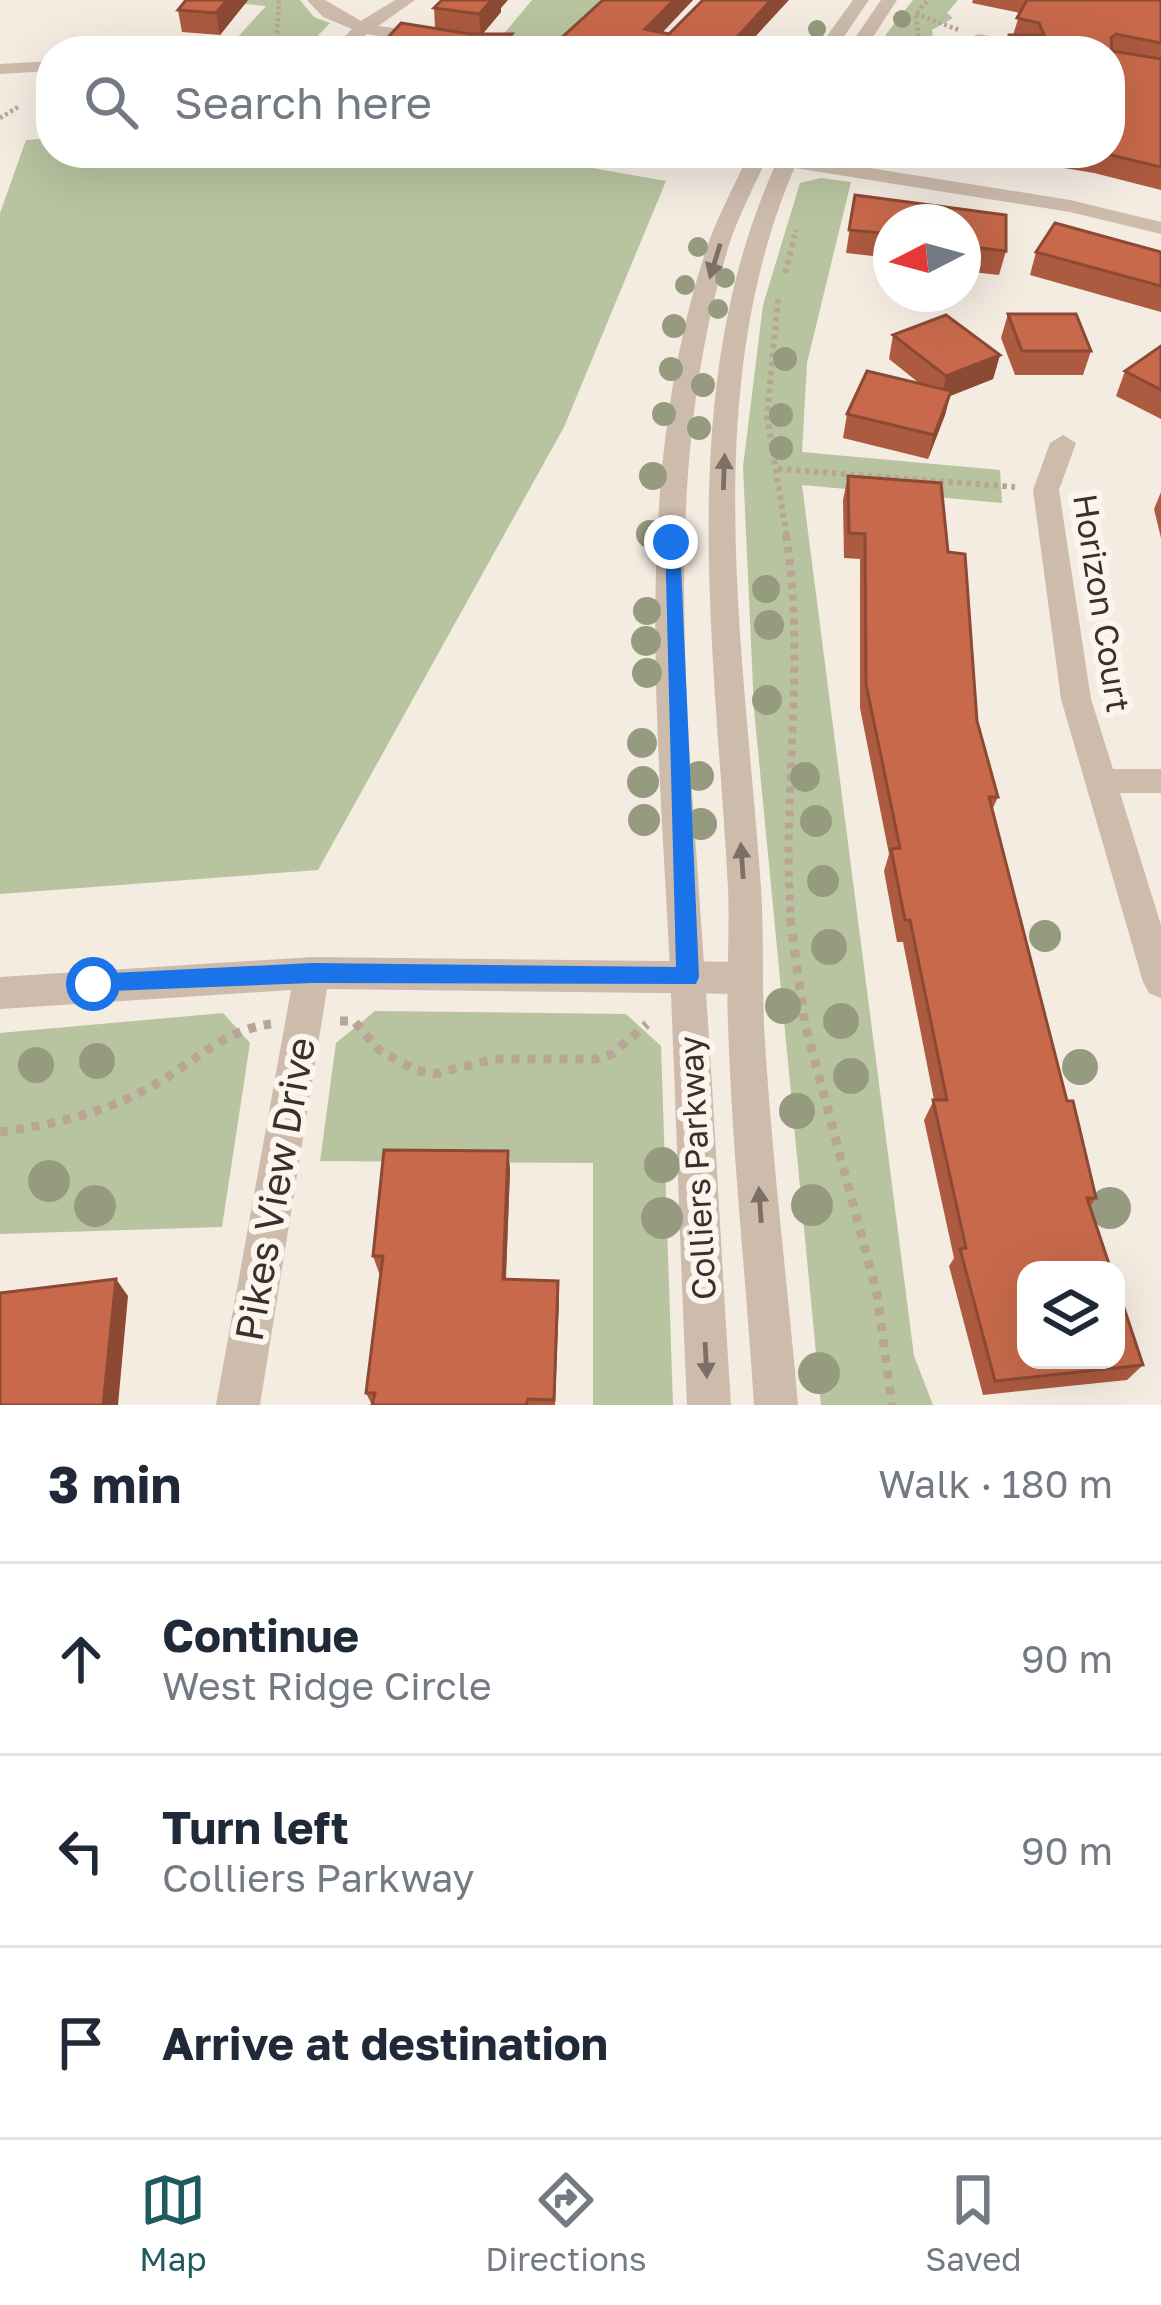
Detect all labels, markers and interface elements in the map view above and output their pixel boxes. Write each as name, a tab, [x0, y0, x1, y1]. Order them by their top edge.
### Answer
search box	[36, 36, 1125, 168]
icon: search	[78, 69, 144, 135]
text: Search here	[174, 75, 432, 129]
north arrow	[873, 204, 981, 312]
one-way arrow	[705, 243, 723, 280]
one-way arrow	[714, 452, 733, 490]
street label: Horizon Court	[1066, 491, 1139, 715]
route end	[644, 515, 698, 569]
one-way arrow	[732, 842, 751, 879]
route start	[66, 957, 120, 1011]
street label: Pikes View Drive	[225, 1034, 324, 1344]
street label: Colliers Parkway	[670, 1035, 723, 1301]
one-way arrow	[751, 1186, 770, 1223]
map controls	[1017, 1261, 1125, 1369]
button: layers	[1017, 1261, 1125, 1369]
one-way arrow	[697, 1342, 716, 1380]
text: 3 min	[48, 1453, 181, 1514]
text: Walk · 180 m	[878, 1460, 1113, 1507]
text: Continue	[162, 1608, 359, 1662]
icon: ahead	[48, 1626, 114, 1692]
text: 90 m	[1021, 1635, 1113, 1682]
text: West Ridge Circle	[162, 1662, 492, 1709]
text: Turn left	[162, 1800, 349, 1854]
icon: left	[48, 1818, 114, 1884]
text: 90 m	[1021, 1827, 1113, 1874]
text: Colliers Parkway	[162, 1854, 474, 1901]
icon: arrive	[48, 2010, 114, 2076]
text: Arrive at destination	[162, 2016, 608, 2070]
tab: Map	[139, 2167, 207, 2278]
tab: Directions	[485, 2167, 647, 2278]
tab: Saved	[925, 2167, 1022, 2278]

